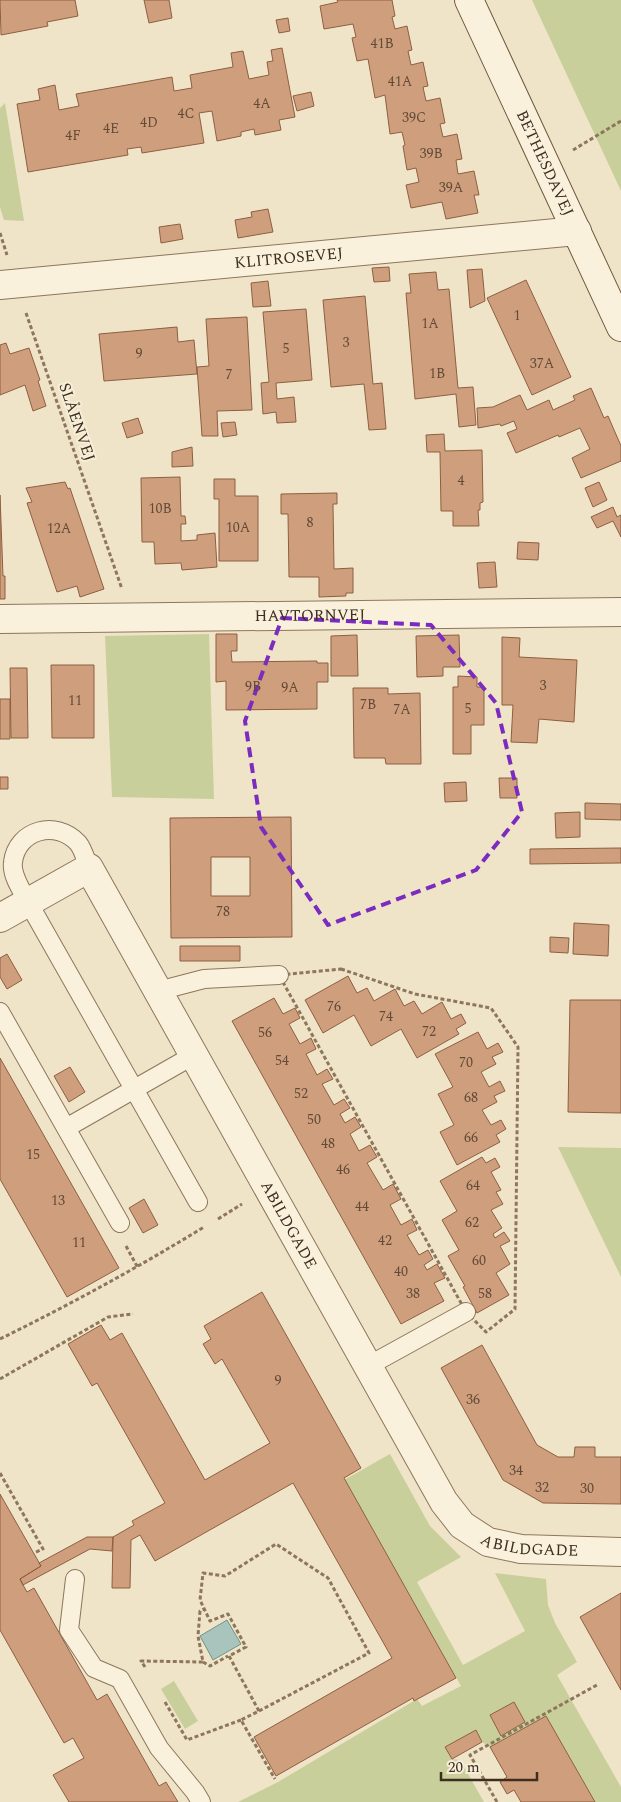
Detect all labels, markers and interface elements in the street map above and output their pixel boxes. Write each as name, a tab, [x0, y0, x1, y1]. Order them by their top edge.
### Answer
house number: 41B	[370, 33, 394, 54]
house number: 41A	[388, 71, 413, 92]
house number: 4A	[253, 93, 271, 114]
house number: 4C	[177, 103, 195, 124]
street label: BETHESDAVEJ	[510, 106, 580, 220]
house number: 39C	[402, 107, 426, 128]
house number: 4D	[140, 112, 158, 133]
house number: 4E	[103, 118, 119, 139]
house number: 4F	[65, 125, 81, 146]
house number: 39B	[419, 143, 443, 164]
house number: 39A	[439, 177, 464, 198]
street label: KLITROSEVEJ	[233, 241, 344, 275]
house number: 1	[514, 305, 521, 326]
house number: 1A	[421, 313, 439, 334]
house number: 3	[343, 332, 350, 353]
house number: 5	[283, 338, 290, 359]
house number: 9	[136, 343, 143, 364]
house number: 37A	[530, 353, 555, 374]
house number: 1B	[429, 363, 445, 384]
house number: 7	[226, 364, 233, 385]
street label: SLÅENVEJ	[52, 379, 102, 465]
house number: 4	[458, 470, 465, 491]
house number: 10B	[148, 498, 172, 519]
house number: 8	[307, 512, 314, 533]
house number: 10A	[226, 517, 251, 538]
house number: 12A	[47, 518, 72, 539]
street label: HAVTORNVEJ	[254, 603, 366, 628]
house number: 3	[540, 675, 547, 696]
house number: 9B	[245, 676, 261, 697]
house number: 9A	[281, 677, 299, 698]
house number: 11	[68, 690, 82, 711]
house number: 7B	[360, 694, 376, 715]
house number: 5	[465, 698, 472, 719]
house number: 7A	[393, 699, 411, 720]
house number: 78	[216, 901, 230, 922]
house number: 76	[327, 996, 341, 1017]
house number: 74	[379, 1006, 393, 1027]
house number: 72	[422, 1021, 436, 1042]
house number: 56	[258, 1022, 272, 1043]
house number: 54	[275, 1050, 289, 1071]
house number: 70	[459, 1052, 473, 1073]
house number: 52	[294, 1083, 308, 1104]
house number: 68	[464, 1087, 478, 1108]
house number: 50	[307, 1109, 321, 1130]
house number: 66	[464, 1127, 478, 1148]
house number: 48	[321, 1133, 335, 1154]
house number: 15	[26, 1144, 40, 1165]
house number: 46	[336, 1159, 350, 1180]
house number: 64	[466, 1175, 480, 1196]
street label: ABILDGADE	[254, 1176, 323, 1273]
house number: 13	[51, 1190, 65, 1211]
house number: 44	[355, 1196, 369, 1217]
house number: 62	[465, 1212, 479, 1233]
house number: 42	[378, 1230, 392, 1251]
house number: 11	[72, 1232, 86, 1253]
house number: 60	[472, 1250, 486, 1271]
house number: 40	[394, 1261, 408, 1282]
house number: 38	[406, 1283, 420, 1304]
house number: 58	[478, 1283, 492, 1304]
house number: 9	[275, 1370, 282, 1391]
house number: 36	[466, 1389, 480, 1410]
house number: 34	[509, 1460, 523, 1481]
house number: 32	[535, 1477, 549, 1498]
house number: 30	[580, 1478, 594, 1499]
street label: ABILDGADE	[476, 1528, 579, 1563]
scale bar	[441, 1750, 537, 1782]
text: 20 m	[448, 1756, 480, 1779]

